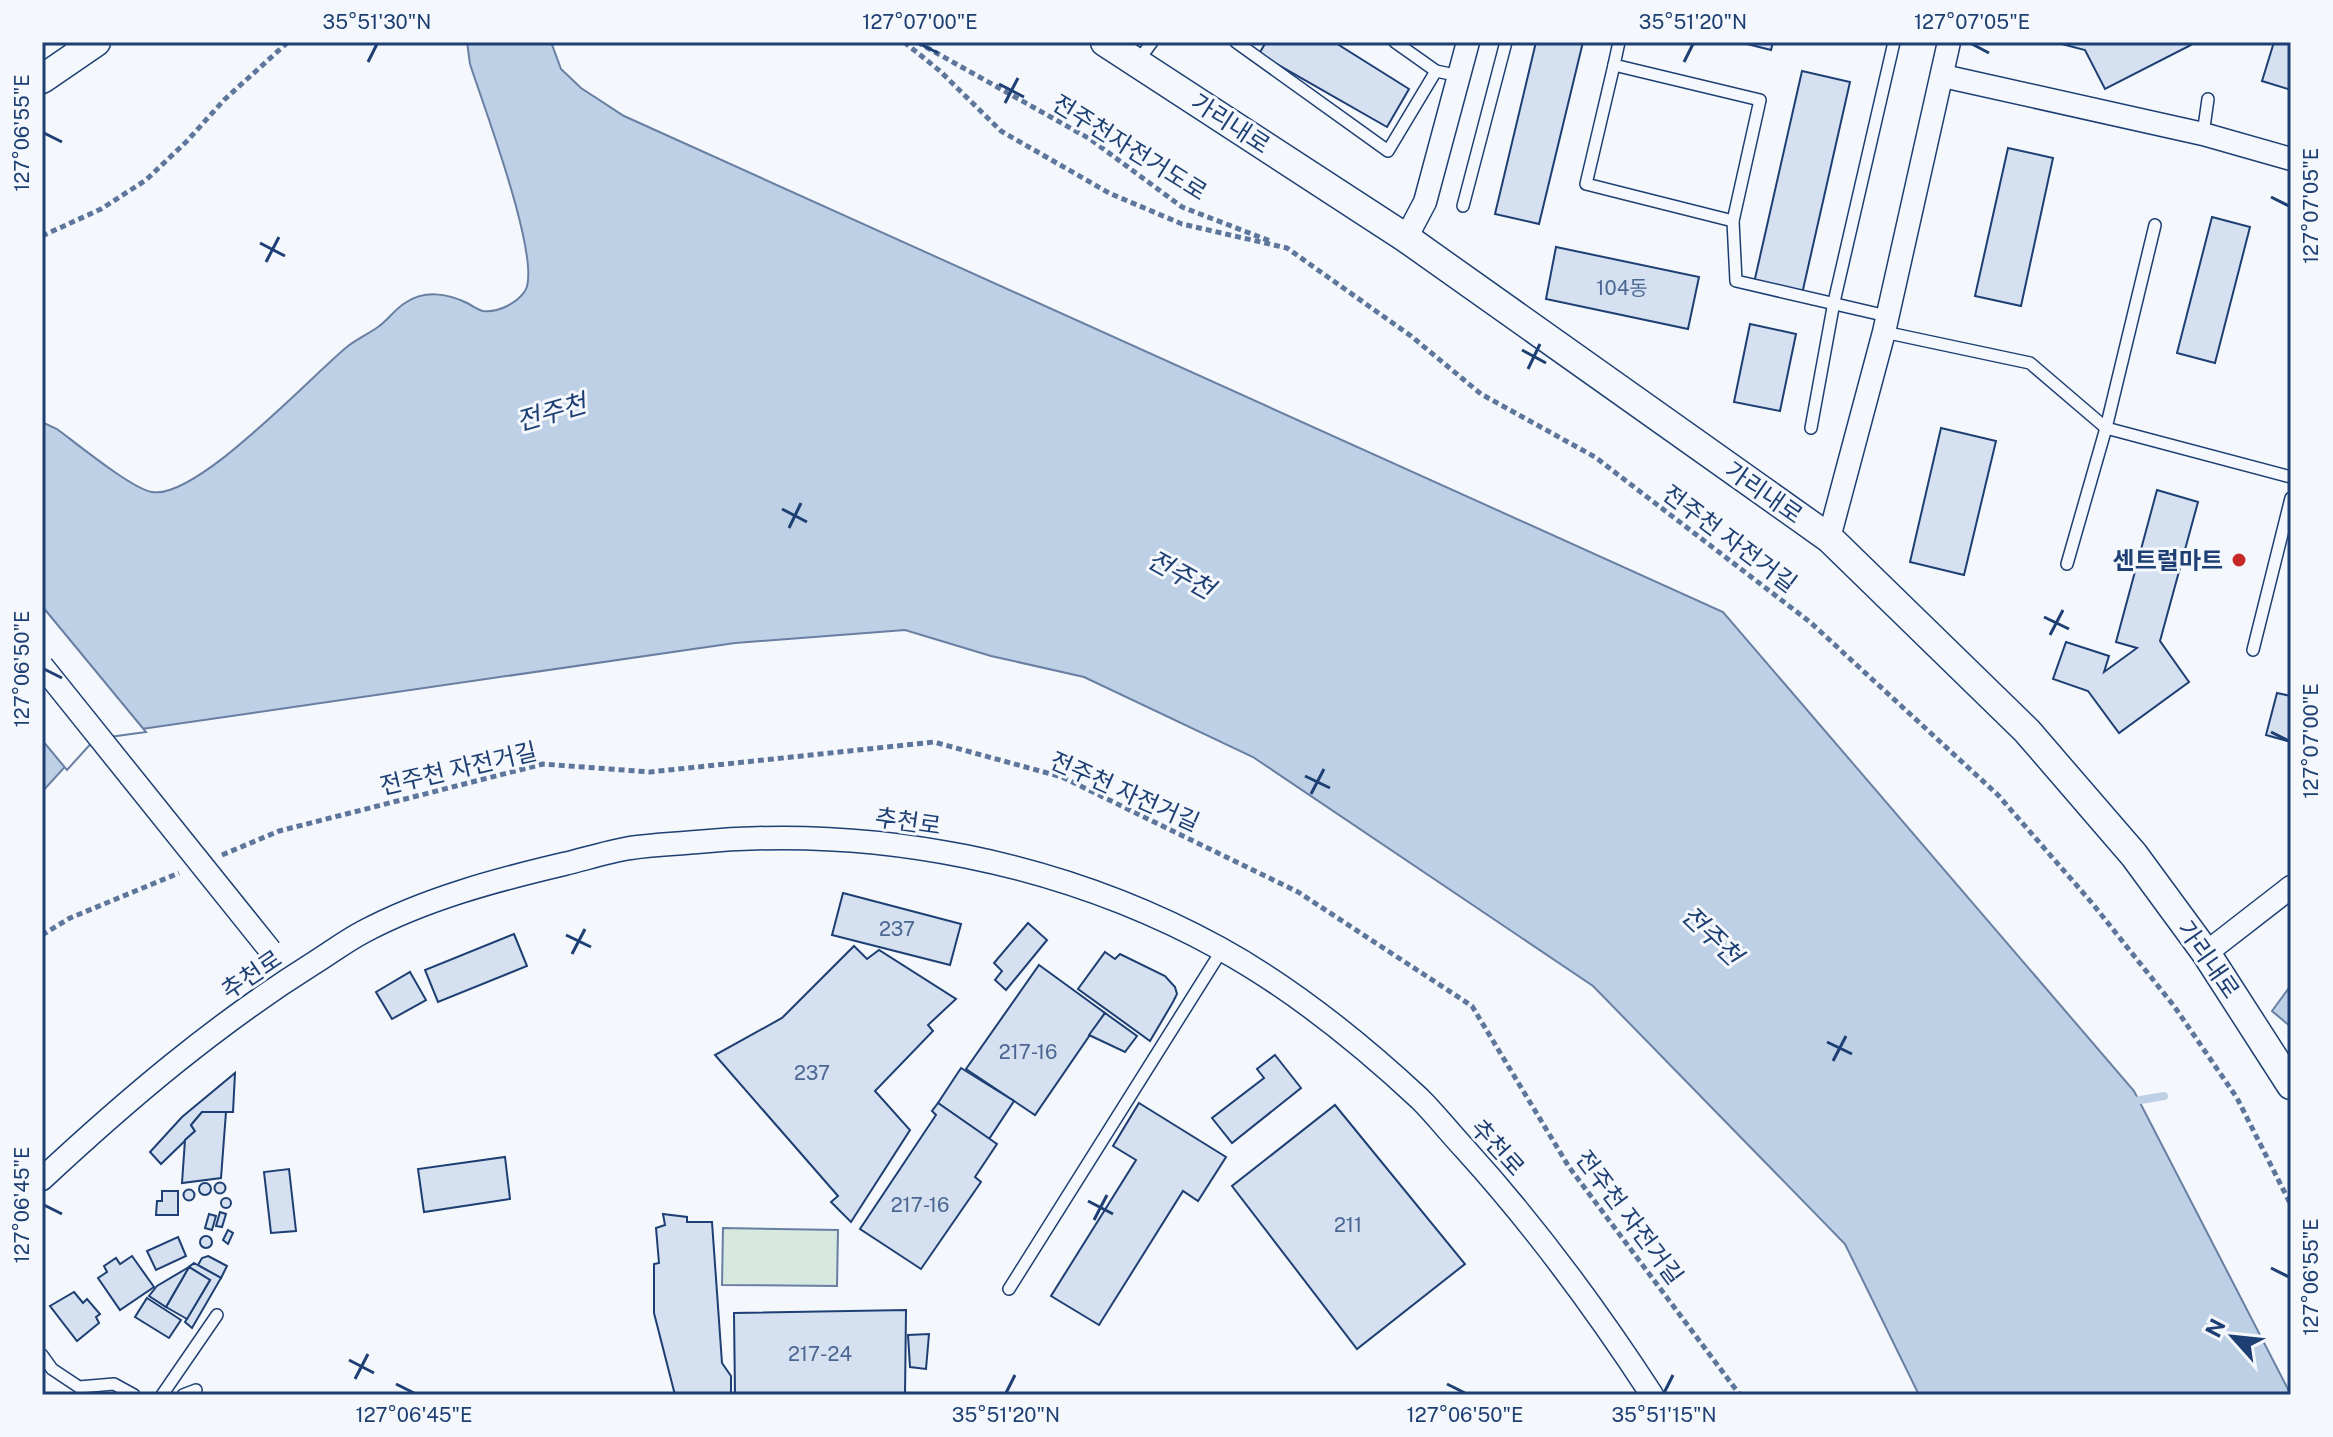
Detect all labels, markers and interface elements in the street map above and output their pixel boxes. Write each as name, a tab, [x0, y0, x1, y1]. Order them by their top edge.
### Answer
text: 35°51'30"N	[323, 10, 431, 34]
text: 127°07'00"E	[862, 10, 978, 34]
text: 35°51'20"N	[1639, 10, 1747, 34]
text: 127°07'05"E	[1914, 10, 2030, 34]
text: 127°06'55"E	[10, 74, 34, 192]
street label: 가리내로	[1186, 87, 1276, 159]
street label: 전주천자전거도로	[1048, 88, 1212, 206]
text: 127°07'05"E	[2299, 148, 2323, 264]
house number: 104동	[1596, 276, 1648, 300]
water label: 전주천	[512, 386, 593, 437]
street label: 가리내로	[1720, 455, 1808, 529]
street label: 전주천 자전거길	[1658, 479, 1802, 597]
water label: 전주천	[1142, 543, 1223, 606]
place label: 센트럴마트	[2113, 546, 2223, 574]
marker: 센트럴마트	[2230, 551, 2248, 569]
text: 127°06'50"E	[10, 611, 34, 727]
text: 127°07'00"E	[2299, 683, 2323, 799]
street label: 전주천 자전거길	[377, 736, 539, 800]
street label: 전주천 자전거길	[1046, 746, 1204, 836]
street label: 추천로	[873, 803, 943, 839]
water label: 전주천	[1675, 899, 1751, 973]
street label: 가리내로	[2172, 915, 2246, 1003]
house number: 237	[879, 917, 915, 941]
street label: 추천로	[216, 944, 286, 1004]
house number: 217-16	[999, 1040, 1057, 1064]
house number: 237	[794, 1061, 830, 1085]
street label: 추천로	[1465, 1113, 1531, 1181]
street label: 전주천 자전거길	[1571, 1145, 1689, 1289]
text: 127°06'45"E	[10, 1147, 34, 1263]
house number: 217-16	[891, 1193, 949, 1217]
house number: 211	[1334, 1213, 1362, 1237]
text: 127°06'55"E	[2299, 1218, 2323, 1336]
north arrow	[2193, 1297, 2273, 1377]
text: N	[2200, 1314, 2231, 1341]
house number: 217-24	[788, 1342, 852, 1366]
text: 127°06'45"E	[356, 1403, 472, 1427]
text: 35°51'20"N	[952, 1403, 1060, 1427]
text: 127°06'50"E	[1407, 1403, 1523, 1427]
text: 35°51'15"N	[1611, 1403, 1717, 1427]

